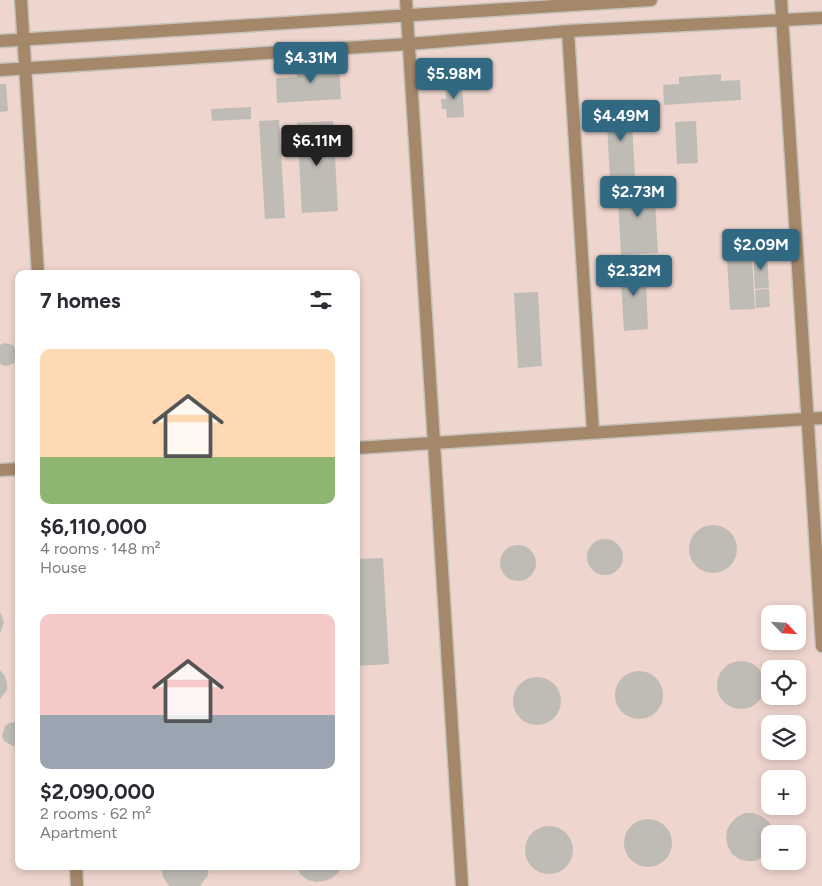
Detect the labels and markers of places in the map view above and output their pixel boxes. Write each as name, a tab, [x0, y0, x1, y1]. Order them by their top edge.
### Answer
pin: $4.31M	[270, 42, 352, 84]
pin: $5.98M	[413, 58, 495, 100]
pin: $4.49M	[580, 100, 662, 142]
pin: $6.11M	[276, 124, 358, 167]
pin: $2.73M	[597, 176, 679, 218]
pin: $2.09M	[720, 228, 802, 271]
pin: $2.32M	[593, 254, 675, 297]

